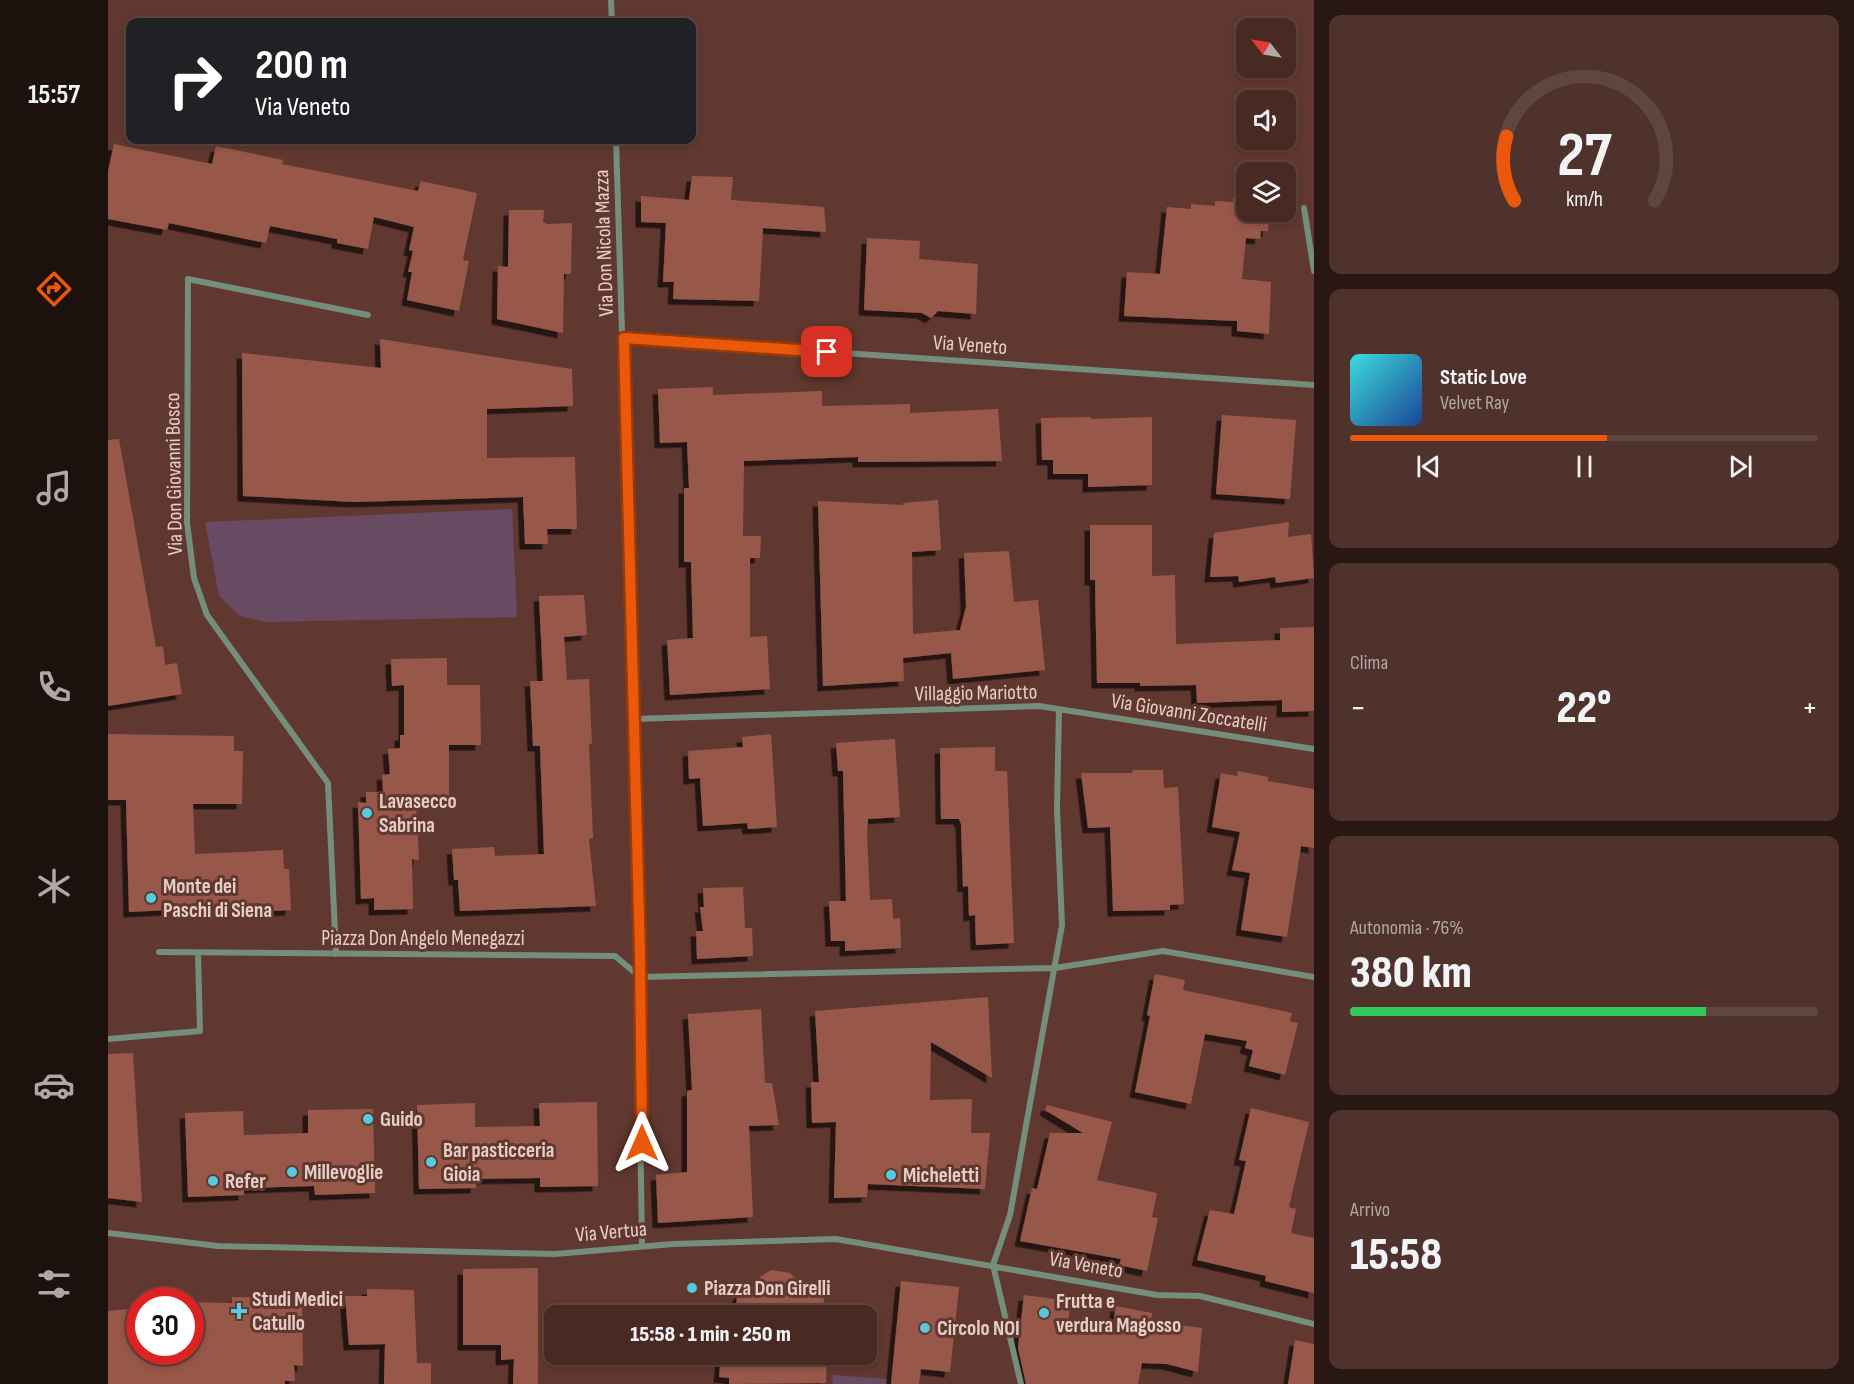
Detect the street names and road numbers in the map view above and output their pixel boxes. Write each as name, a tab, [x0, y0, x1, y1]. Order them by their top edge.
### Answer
street label: Via Don Nicola Mazza	[589, 169, 619, 317]
street label: Via Veneto	[932, 330, 1008, 360]
street label: Via Don Giovanni Bosco	[160, 392, 188, 556]
street label: Villaggio Mariotto	[915, 679, 1037, 707]
street label: Via Giovanni Zoccatelli	[1109, 688, 1269, 738]
street label: Piazza Don Angelo Menegazzi	[321, 926, 525, 951]
street label: Via Vertua	[574, 1216, 648, 1248]
street label: Via Veneto	[1047, 1246, 1125, 1284]

